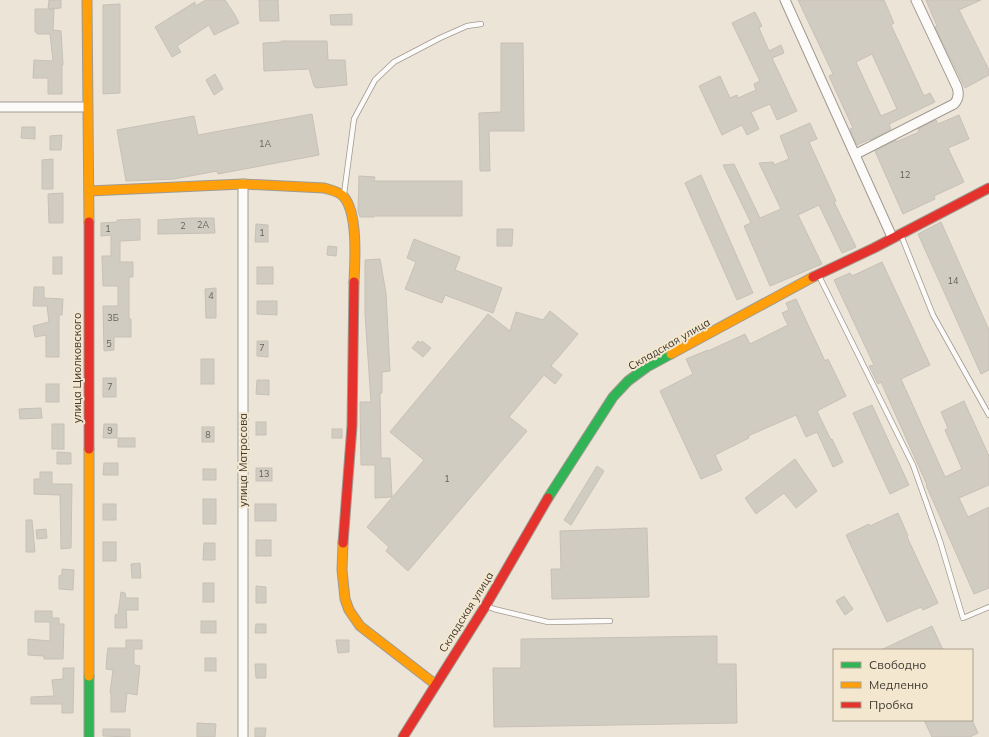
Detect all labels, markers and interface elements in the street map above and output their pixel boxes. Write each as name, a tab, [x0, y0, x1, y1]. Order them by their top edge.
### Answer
house number: 1А	[259, 138, 271, 149]
house number: 12	[900, 169, 910, 180]
house number: 2А	[197, 219, 209, 230]
house number: 2	[180, 220, 186, 231]
house number: 1	[105, 223, 111, 234]
house number: 1	[259, 227, 265, 238]
house number: 14	[948, 275, 959, 286]
house number: 4	[208, 290, 214, 301]
house number: 3Б	[107, 312, 119, 323]
street label: улица Циолковского	[70, 313, 84, 423]
street label: Складская улица	[625, 315, 713, 373]
house number: 5	[106, 338, 112, 349]
house number: 7	[259, 342, 265, 353]
house number: 7	[107, 381, 113, 392]
street label: улица Матросова	[236, 413, 250, 507]
house number: 9	[107, 425, 113, 436]
house number: 8	[205, 429, 211, 440]
house number: 13	[259, 468, 269, 479]
house number: 1	[444, 473, 450, 484]
street label: Складская улица	[436, 569, 496, 655]
legend	[833, 649, 973, 721]
text: Свободно	[869, 657, 926, 672]
text: Медленно	[869, 677, 928, 692]
text: Пробка	[869, 697, 913, 712]

